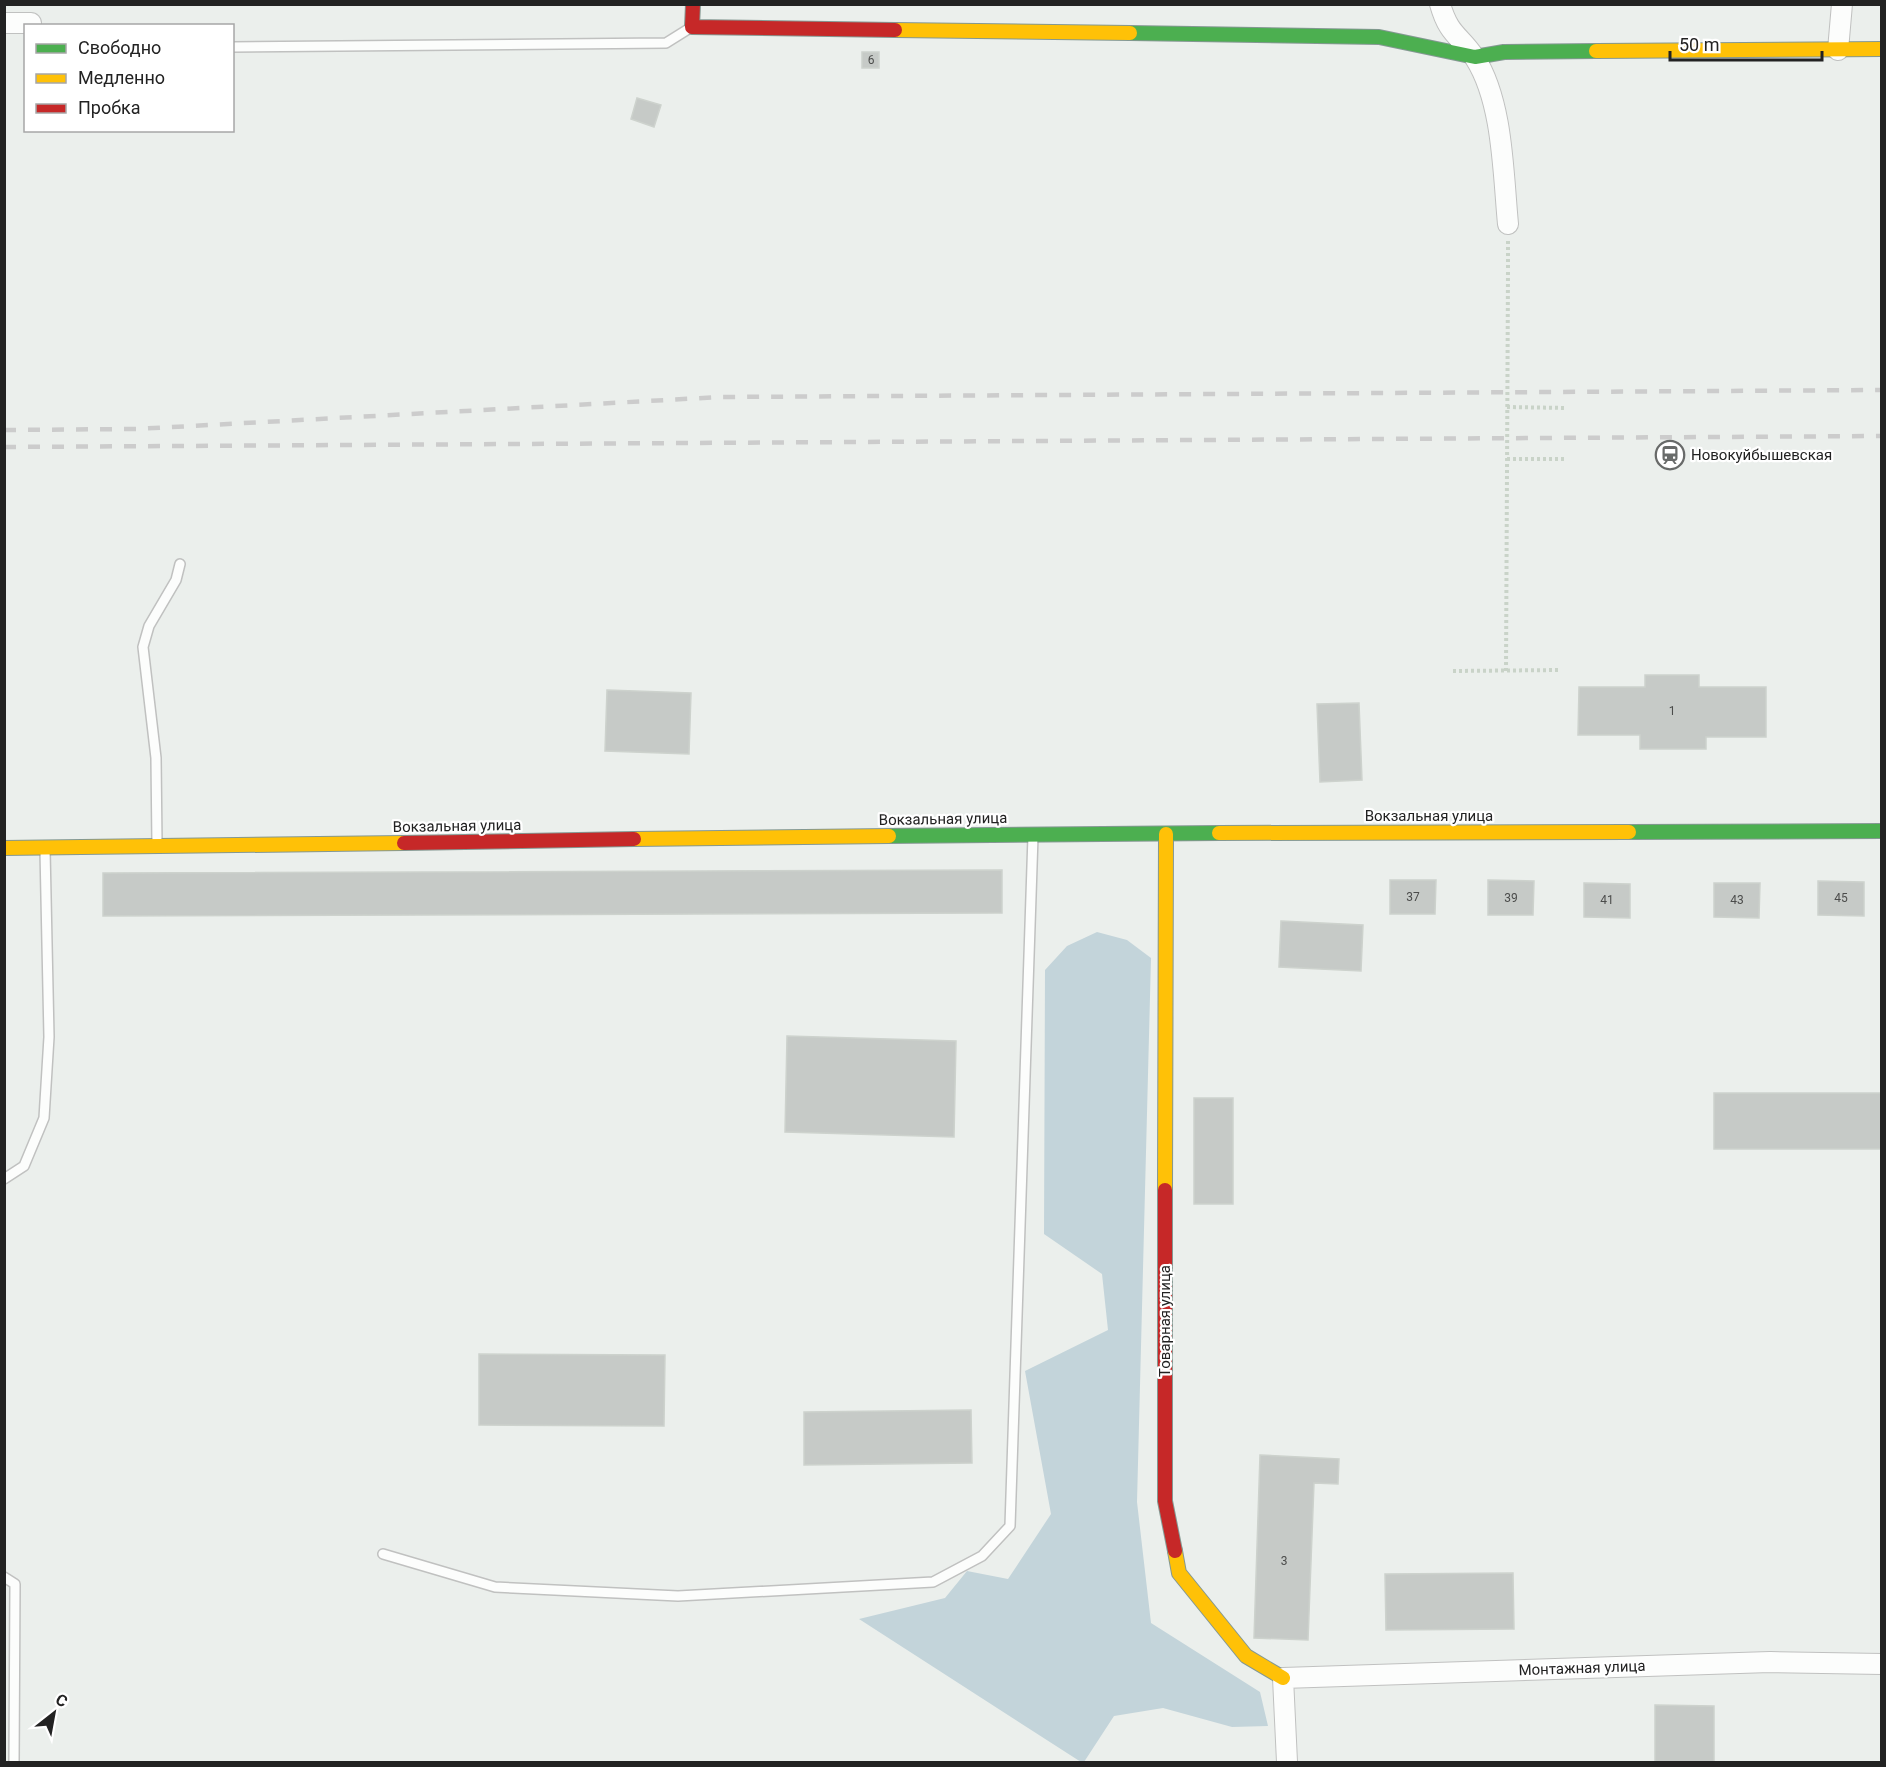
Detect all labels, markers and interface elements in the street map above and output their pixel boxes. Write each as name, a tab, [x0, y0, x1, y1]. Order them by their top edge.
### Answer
legend	[24, 24, 234, 132]
scale bar	[1670, 24, 1822, 62]
text: 50 m	[1679, 34, 1719, 55]
text: Свободно	[78, 37, 161, 58]
house number: 6	[868, 53, 875, 67]
text: Медленно	[78, 67, 165, 88]
text: Пробка	[78, 97, 141, 118]
station icon: Новокуйбышевская	[1654, 439, 1686, 471]
place label: Новокуйбышевская	[1691, 446, 1832, 464]
house number: 1	[1669, 704, 1675, 718]
street label: Вокзальная улица	[1365, 807, 1493, 825]
street label: Вокзальная улица	[879, 809, 1007, 829]
street label: Вокзальная улица	[393, 816, 521, 836]
house number: 37	[1406, 890, 1420, 904]
house number: 39	[1504, 891, 1518, 905]
house number: 45	[1834, 891, 1848, 905]
house number: 41	[1600, 893, 1614, 907]
house number: 43	[1730, 893, 1744, 907]
street label: Товарная улица	[1156, 1265, 1174, 1377]
house number: 3	[1281, 1554, 1287, 1568]
street label: Монтажная улица	[1518, 1657, 1646, 1679]
north arrow	[24, 1683, 84, 1743]
text: С	[52, 1690, 71, 1711]

